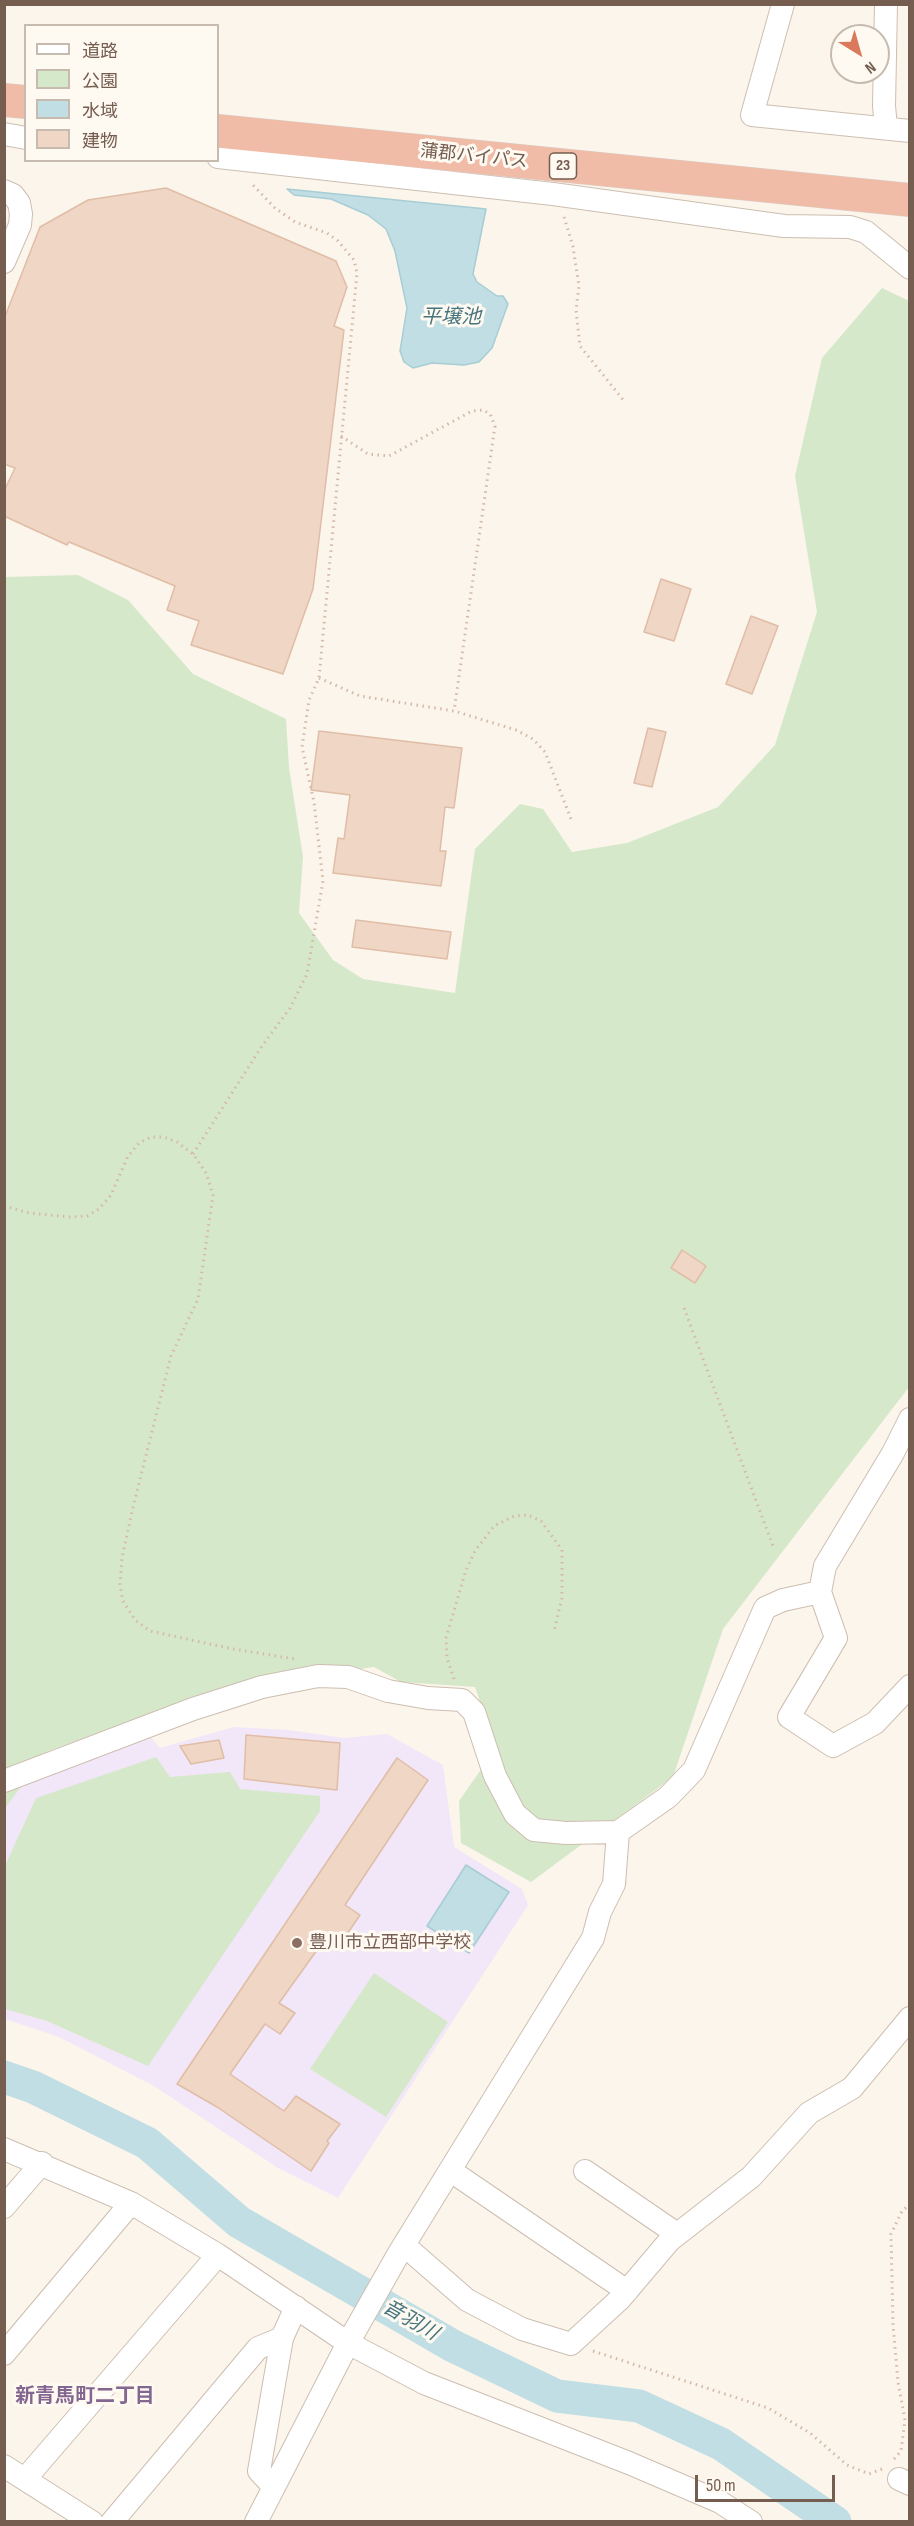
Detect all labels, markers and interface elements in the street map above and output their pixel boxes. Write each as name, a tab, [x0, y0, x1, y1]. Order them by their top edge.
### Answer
legend	[24, 24, 219, 162]
north arrow	[830, 24, 890, 84]
text: 道路	[82, 41, 118, 62]
text: N	[861, 57, 879, 77]
text: 公園	[82, 71, 118, 92]
text: 水域	[82, 101, 118, 122]
text: 建物	[82, 131, 118, 152]
street label: 蒲郡バイパス	[419, 141, 529, 173]
road number: 23	[550, 153, 576, 179]
water label: 平壌池	[421, 306, 481, 330]
place label: 豊川市立西部中学校	[309, 1932, 471, 1954]
marker: 豊川市立西部中学校	[290, 1936, 304, 1950]
water label: 音羽川	[378, 2296, 442, 2346]
district label: 新青馬町二丁目	[15, 2385, 155, 2409]
scale bar	[698, 2463, 838, 2501]
text: 50 m	[706, 2475, 736, 2496]

